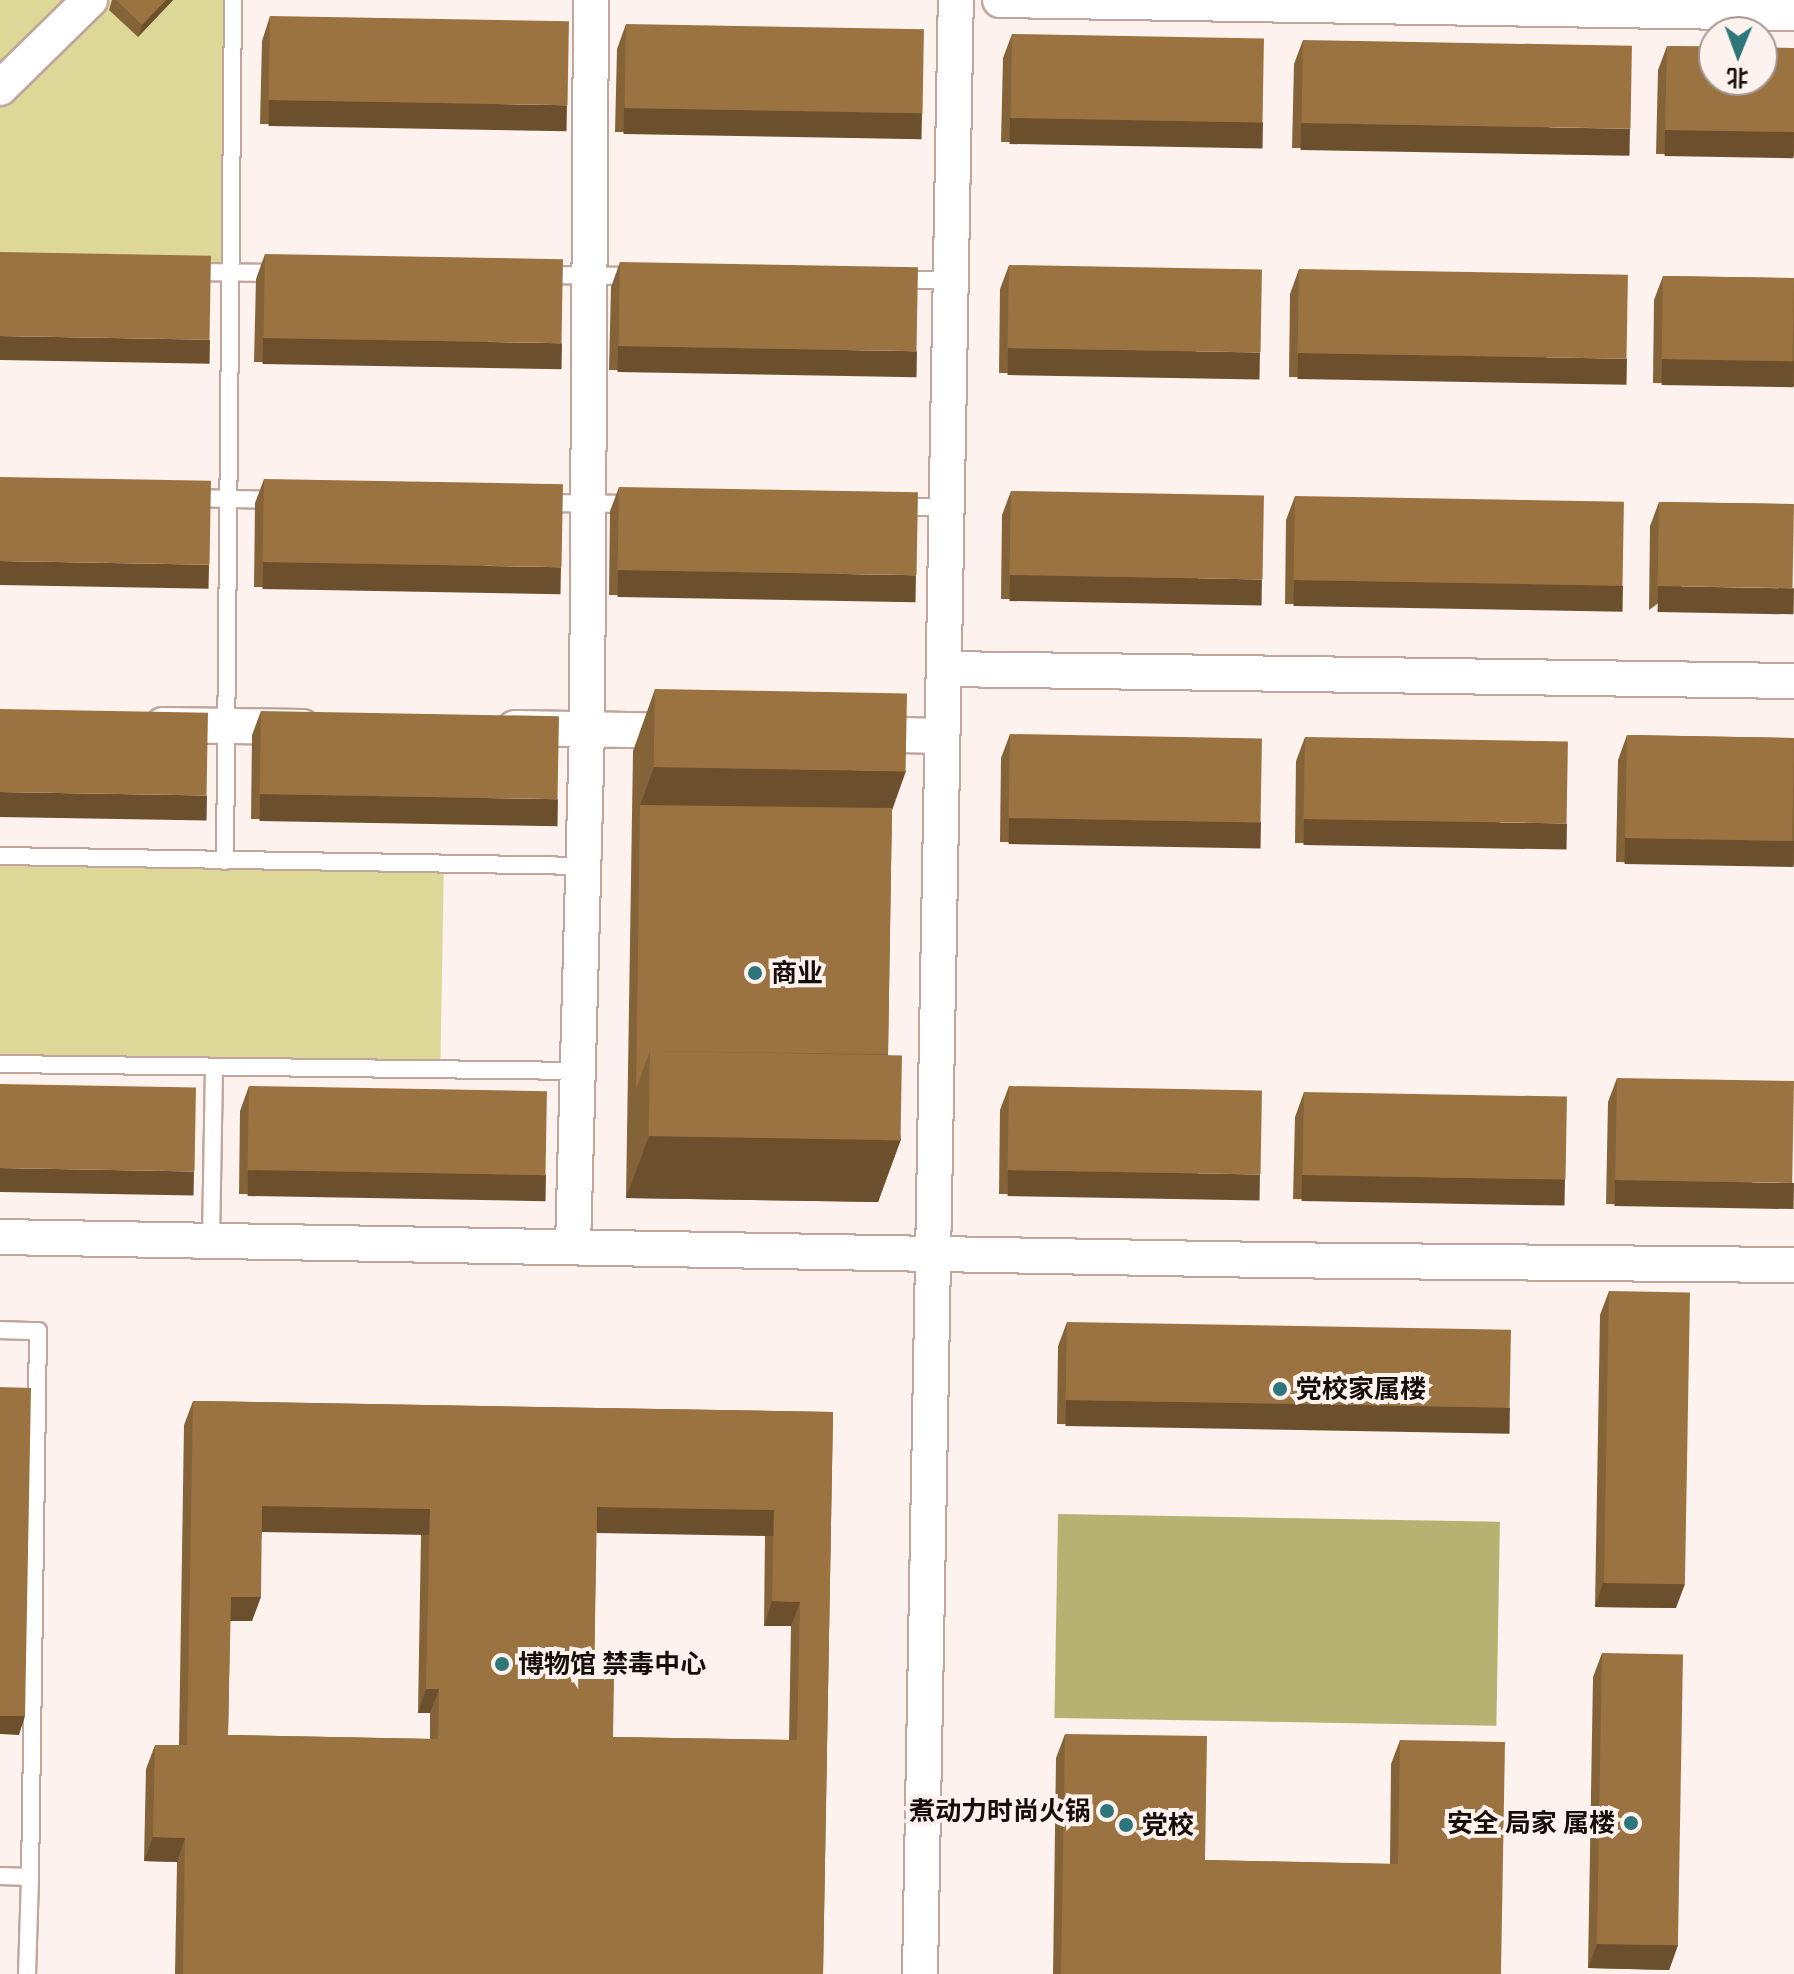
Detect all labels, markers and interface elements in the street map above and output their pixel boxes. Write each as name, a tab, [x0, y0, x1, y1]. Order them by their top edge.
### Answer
north arrow	[1698, 16, 1778, 96]
text: 北	[1726, 65, 1749, 91]
place label: 商业	[771, 957, 823, 989]
marker: 商业	[746, 964, 764, 982]
place label: 党校家属楼	[1296, 1373, 1426, 1405]
marker: 党校家属楼	[1271, 1380, 1289, 1398]
place label: 博物馆 禁毒中心	[518, 1648, 706, 1680]
marker: 博物馆 禁毒中心	[493, 1655, 511, 1673]
place label: 煮动力时尚火锅	[909, 1795, 1091, 1827]
marker: 煮动力时尚火锅	[1098, 1802, 1116, 1820]
place label: 安全 局家 属楼	[1447, 1807, 1615, 1839]
place label: 党校	[1142, 1809, 1194, 1841]
marker: 安全 局家 属楼	[1622, 1814, 1640, 1832]
marker: 党校	[1117, 1816, 1135, 1834]

